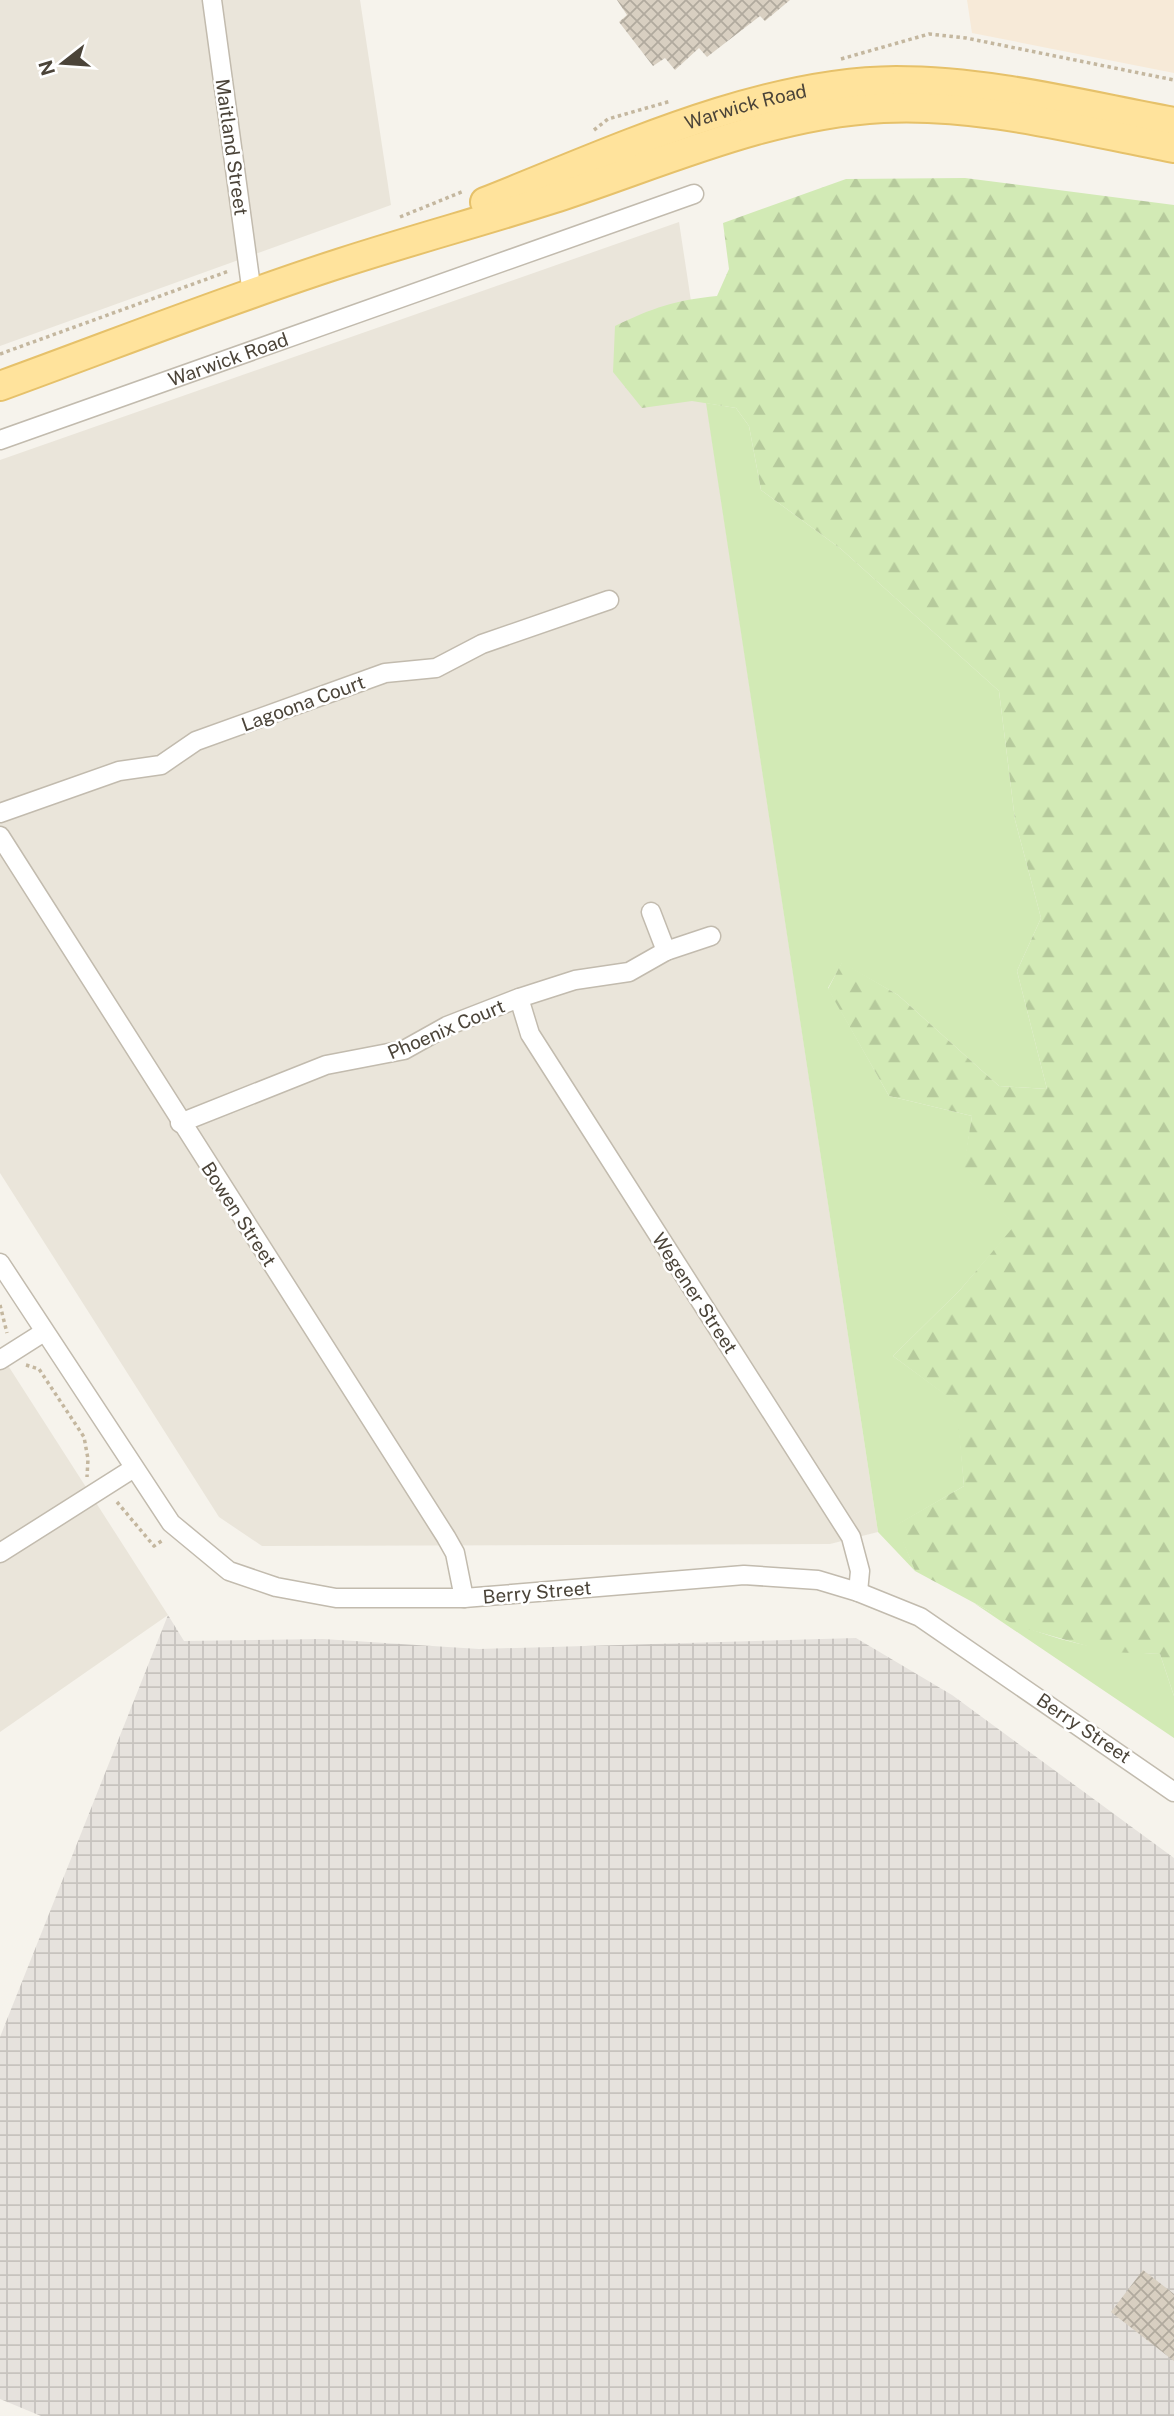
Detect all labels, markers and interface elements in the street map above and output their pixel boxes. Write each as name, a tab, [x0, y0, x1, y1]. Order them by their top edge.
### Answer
north arrow	[28, 28, 98, 98]
text: N	[34, 58, 59, 78]
street label: Maitland Street	[212, 77, 252, 217]
street label: Warwick Road	[682, 79, 809, 134]
street label: Warwick Road	[165, 328, 291, 390]
street label: Lagoona Court	[238, 670, 368, 736]
street label: Phoenix Court	[384, 994, 508, 1064]
street label: Bowen Street	[197, 1158, 281, 1270]
street label: Wegener Street	[648, 1229, 742, 1357]
street label: Berry Street	[482, 1576, 592, 1608]
street label: Berry Street	[1033, 1688, 1135, 1768]

